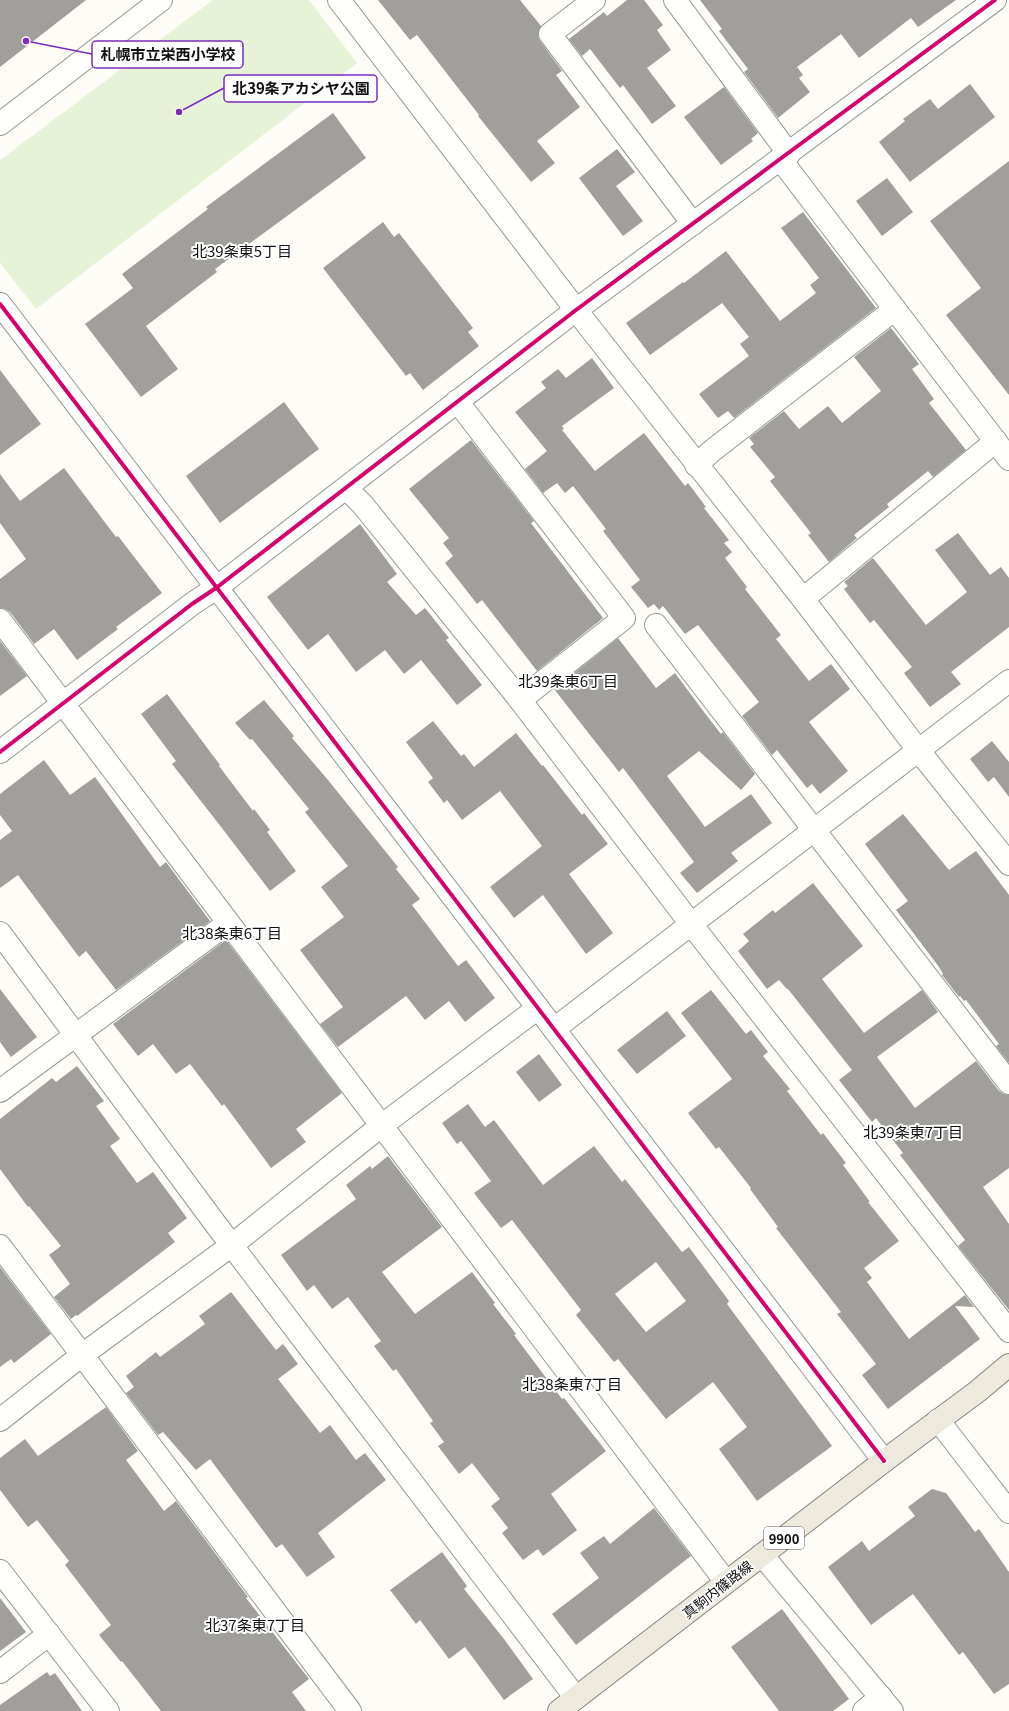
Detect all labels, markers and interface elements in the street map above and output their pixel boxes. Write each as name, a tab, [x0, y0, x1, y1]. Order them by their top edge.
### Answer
callout: 札幌市立栄西小学校	[92, 41, 243, 68]
text: 札幌市立栄西小学校	[100, 43, 236, 64]
callout: 北39条アカシヤ公園	[224, 75, 377, 102]
text: 北39条アカシヤ公園	[232, 77, 370, 98]
district label: 北39条東5丁目	[192, 240, 292, 261]
district label: 北39条東6丁目	[518, 670, 618, 691]
district label: 北38条東6丁目	[182, 922, 282, 943]
district label: 北39条東7丁目	[863, 1121, 963, 1142]
district label: 北38条東7丁目	[522, 1373, 622, 1394]
road number: 9900	[764, 1527, 804, 1549]
street label: 真駒内篠路線	[678, 1555, 756, 1623]
district label: 北37条東7丁目	[205, 1614, 305, 1635]

